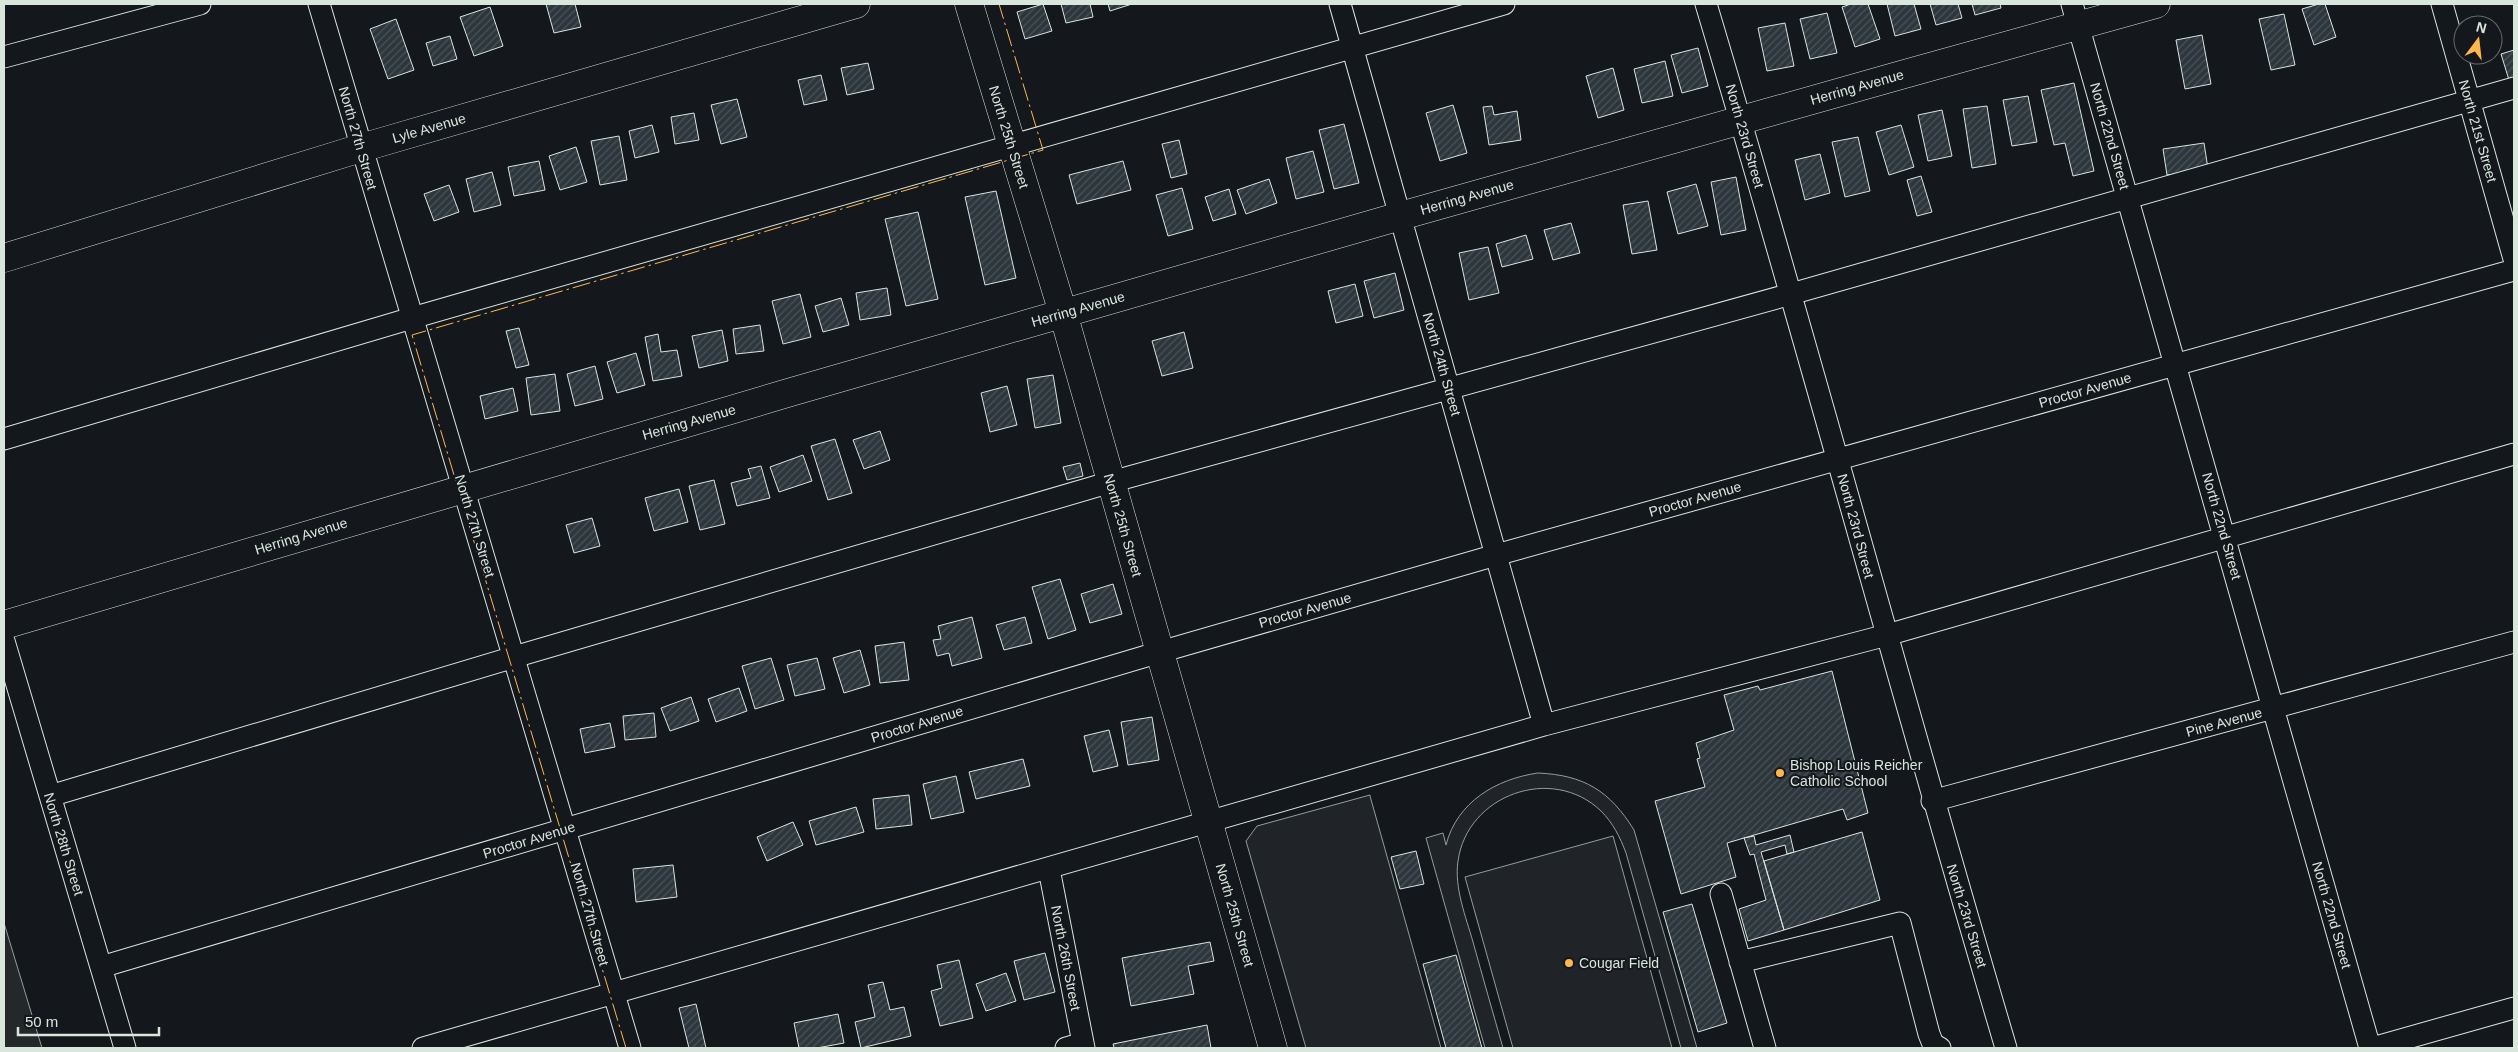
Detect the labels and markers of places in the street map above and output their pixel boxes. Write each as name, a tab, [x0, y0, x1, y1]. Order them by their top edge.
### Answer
place label: Bishop Louis Reicher Catholic School	[1790, 757, 1923, 789]
marker: Bishop Louis Reicher Catholic School	[1774, 767, 1786, 779]
place label: Cougar Field	[1579, 955, 1659, 971]
marker: Cougar Field	[1563, 957, 1575, 969]

